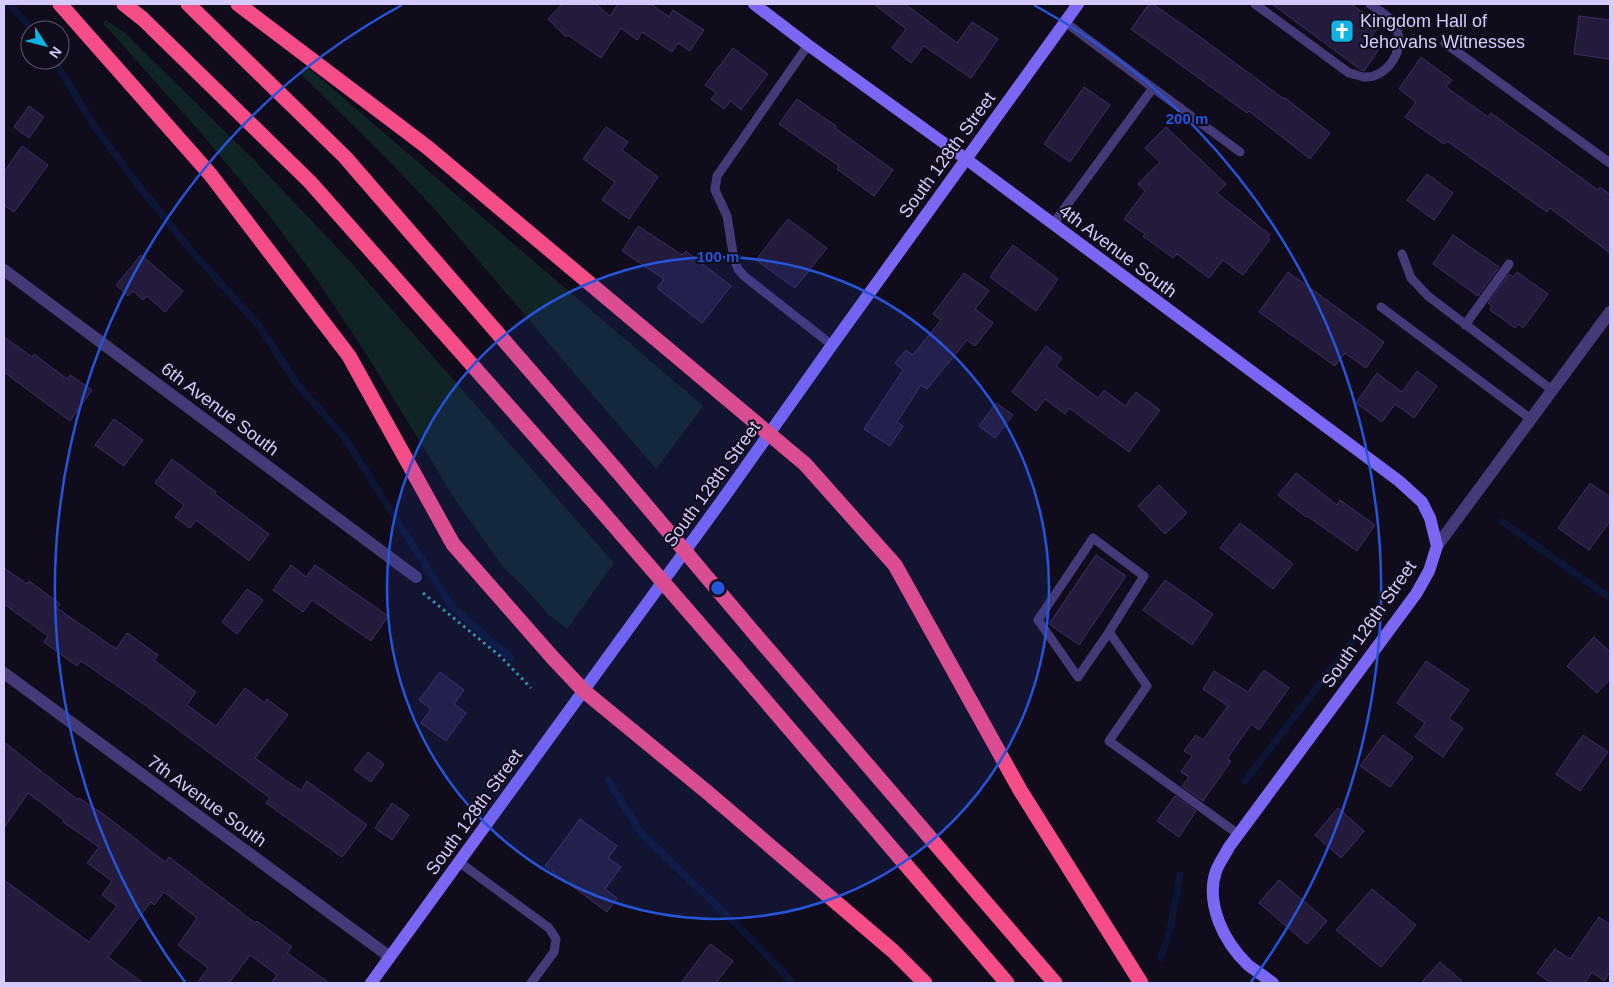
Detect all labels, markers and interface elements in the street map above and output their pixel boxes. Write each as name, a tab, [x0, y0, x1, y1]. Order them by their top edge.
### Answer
place label: Kingdom Hall of Jehovahs Witnesses	[1360, 11, 1525, 52]
church icon: Kingdom Hall of Jehovahs Witnesses	[1329, 18, 1355, 44]
north arrow	[20, 20, 70, 70]
text: N	[46, 44, 65, 61]
street label: South 128th Street	[895, 88, 999, 222]
text: 200 m	[1166, 110, 1208, 127]
street label: 4th Avenue South	[1055, 200, 1181, 302]
text: 100 m	[697, 248, 739, 265]
street label: 6th Avenue South	[157, 358, 283, 460]
street label: South 128th Street	[660, 417, 764, 551]
street label: South 126th Street	[1318, 557, 1420, 691]
centre of rings	[709, 579, 727, 597]
street label: South 128th Street	[422, 745, 526, 879]
street label: 7th Avenue South	[144, 751, 270, 851]

